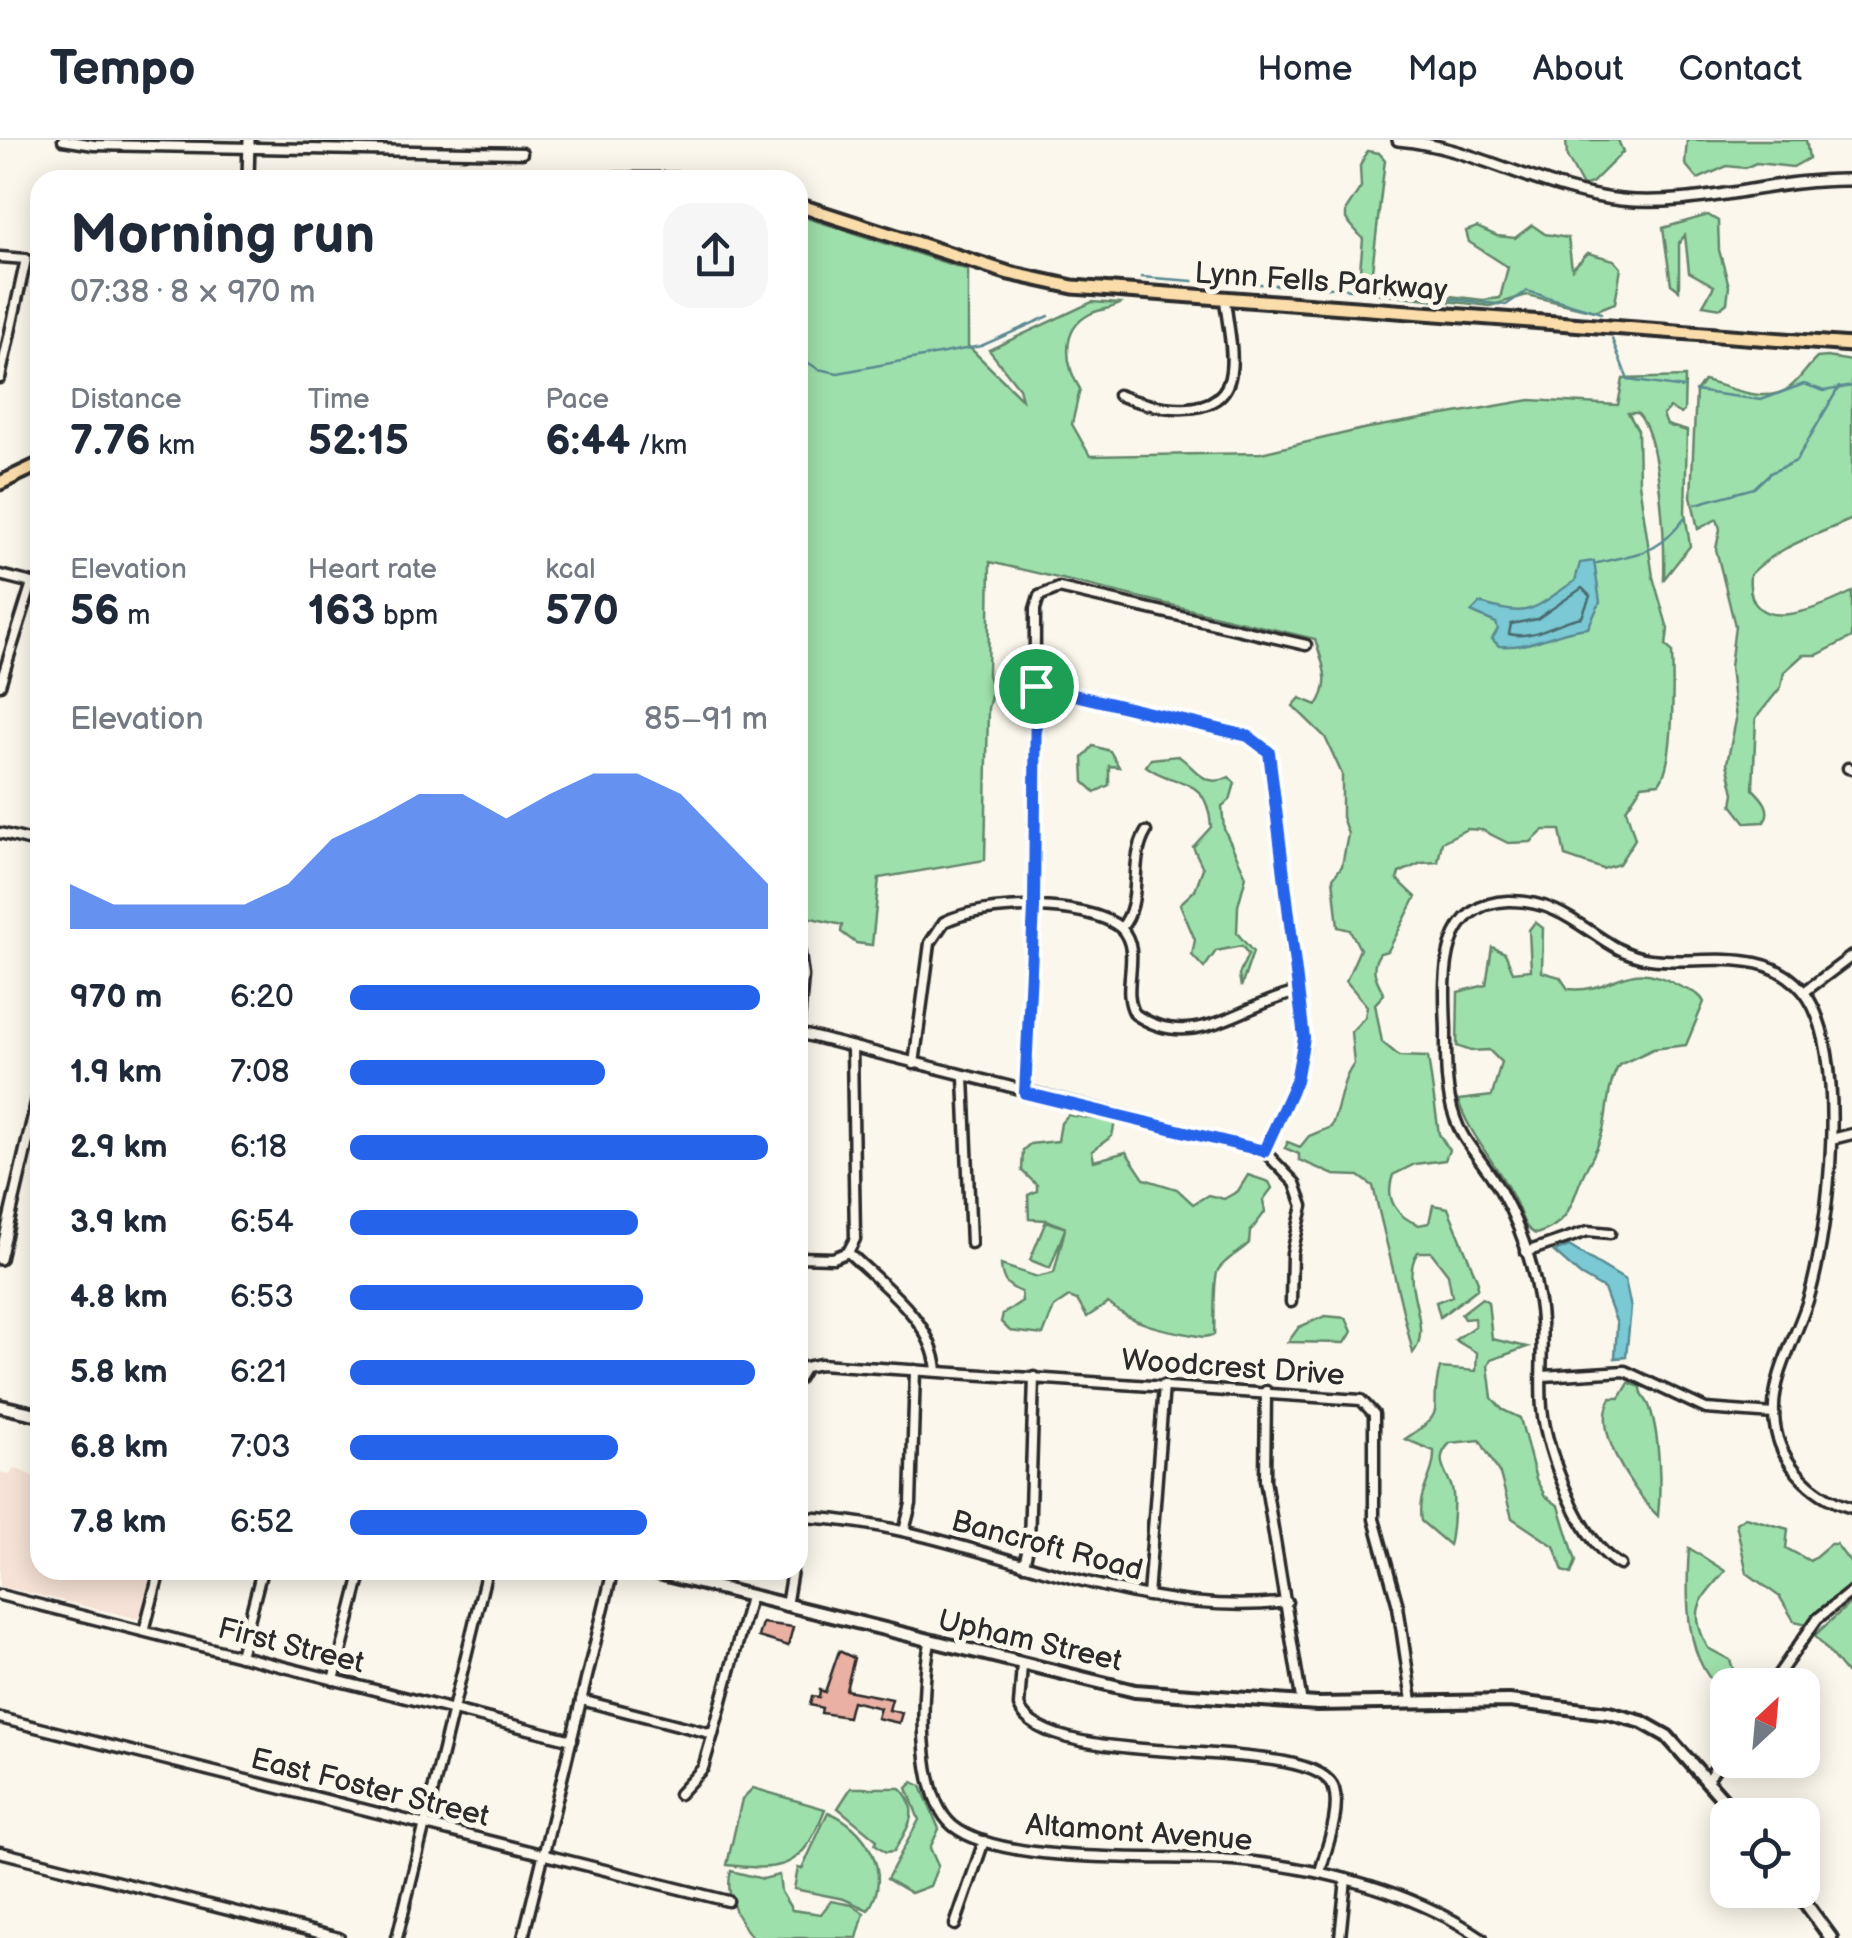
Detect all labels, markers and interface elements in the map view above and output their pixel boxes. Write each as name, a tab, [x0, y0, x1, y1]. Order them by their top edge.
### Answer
text: Tempo	[50, 41, 196, 98]
text: Home	[1257, 48, 1352, 91]
text: Map	[1407, 48, 1478, 91]
text: About	[1533, 48, 1624, 91]
text: Contact	[1679, 48, 1802, 91]
text: Morning run	[70, 202, 375, 269]
button: share	[663, 203, 768, 308]
street label: Lynn Fells Parkway	[1193, 255, 1449, 309]
text: 07:38 · 8 × 970 m	[70, 273, 316, 312]
text: Distance	[70, 383, 182, 416]
text: Time	[308, 383, 370, 416]
text: Pace	[545, 383, 609, 416]
text: 7.76	[70, 416, 151, 467]
text: 52:15	[308, 416, 409, 467]
text: 6:44	[545, 416, 630, 467]
text: km	[151, 429, 195, 462]
text: /km	[630, 429, 687, 462]
text: Elevation	[70, 553, 187, 586]
text: Heart rate	[308, 553, 437, 586]
text: kcal	[545, 553, 596, 586]
text: 56	[70, 586, 120, 637]
text: 163	[308, 586, 375, 637]
text: 570	[545, 586, 619, 637]
text: m	[120, 599, 150, 632]
text: bpm	[375, 599, 438, 632]
pin	[994, 644, 1079, 729]
icon: arrive	[1009, 659, 1064, 714]
text: Elevation	[70, 700, 203, 739]
text: 85–91 m	[644, 700, 768, 739]
text: 970 m	[70, 978, 162, 1017]
text: 6:20	[230, 978, 294, 1017]
text: 1.9 km	[70, 1053, 162, 1092]
text: 7:08	[230, 1053, 290, 1092]
text: 2.9 km	[70, 1128, 168, 1167]
text: 6:18	[230, 1128, 287, 1167]
text: 3.9 km	[70, 1203, 167, 1242]
text: 6:54	[230, 1203, 294, 1242]
text: 4.8 km	[70, 1278, 168, 1317]
text: 6:53	[230, 1278, 294, 1317]
street label: Woodcrest Drive	[1120, 1342, 1346, 1394]
text: 5.8 km	[70, 1353, 167, 1392]
text: 6:21	[230, 1353, 287, 1392]
text: 6.8 km	[70, 1428, 168, 1467]
text: 7:03	[230, 1428, 291, 1467]
text: 7.8 km	[70, 1503, 167, 1542]
text: 6:52	[230, 1503, 293, 1542]
street label: Bancroft Road	[947, 1503, 1147, 1589]
street label: Upham Street	[935, 1602, 1125, 1680]
street label: First Street	[214, 1610, 368, 1682]
north arrow	[1710, 1668, 1820, 1778]
map controls	[1710, 1668, 1820, 1908]
street label: East Foster Street	[247, 1741, 493, 1835]
button: locate	[1710, 1798, 1820, 1908]
street label: Altamont Avenue	[1024, 1807, 1254, 1859]

